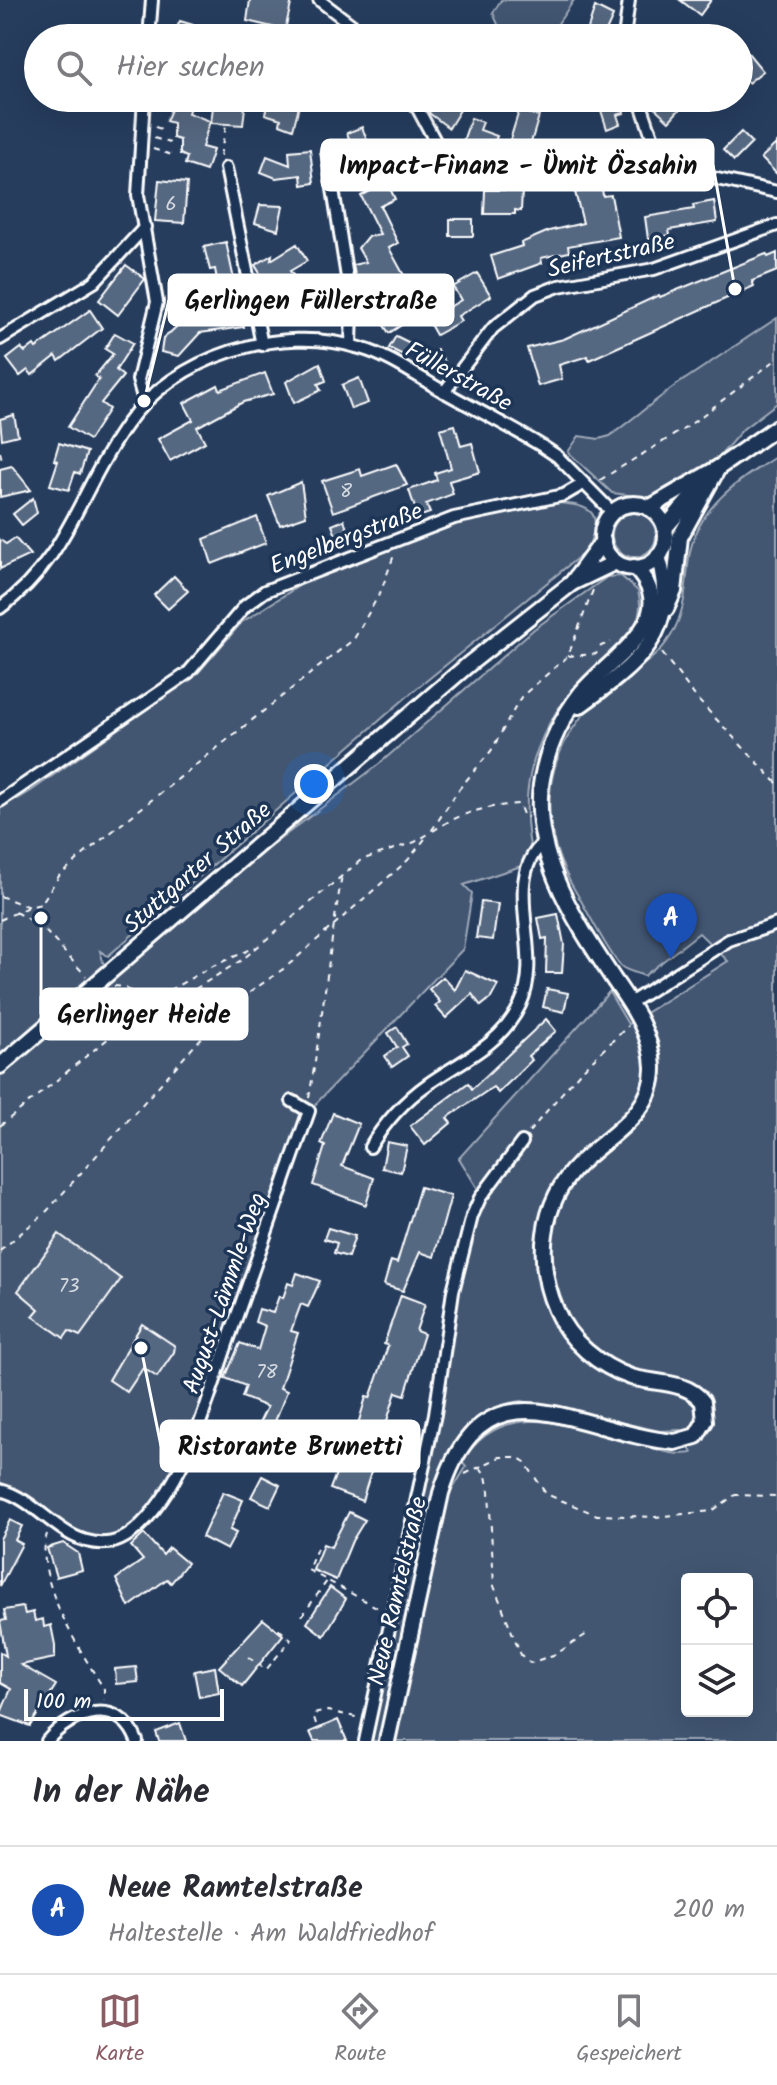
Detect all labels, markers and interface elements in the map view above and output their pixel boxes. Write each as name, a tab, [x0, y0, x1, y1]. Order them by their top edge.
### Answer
search box	[24, 24, 753, 112]
text: Hier suchen	[116, 44, 265, 92]
icon: search	[52, 46, 96, 90]
callout: Impact-Finanz - Ümit Özsahin	[322, 140, 713, 190]
text: Impact-Finanz - Ümit Özsahin	[339, 146, 697, 188]
house number: 6	[165, 189, 177, 221]
street label: Seifertstraße	[544, 223, 679, 290]
callout: Gerlingen Füllerstraße	[169, 275, 453, 325]
text: Gerlingen Füllerstraße	[185, 281, 438, 323]
street label: Füllerstraße	[397, 332, 520, 423]
house number: 8	[340, 476, 353, 508]
street label: Engelbergstraße	[264, 492, 429, 586]
your location	[294, 764, 334, 804]
street label: Stuttgarter Straße	[115, 792, 281, 944]
pin: A	[645, 893, 697, 959]
callout: Gerlinger Heide	[41, 989, 247, 1039]
text: Gerlinger Heide	[57, 995, 231, 1037]
street label: August-Lämmle-Weg	[173, 1187, 278, 1400]
house number: 73	[59, 1271, 79, 1303]
house number: 78	[256, 1357, 279, 1389]
callout: Ristorante Brunetti	[161, 1421, 419, 1471]
text: Ristorante Brunetti	[177, 1427, 404, 1469]
street label: Neue Ramtelstraße	[358, 1493, 439, 1690]
map controls	[681, 1573, 753, 1717]
button: locate	[681, 1573, 753, 1645]
button: layers	[681, 1645, 753, 1717]
scale bar	[24, 1685, 224, 1721]
text: 100 m	[36, 1685, 91, 1720]
text: In der Nähe	[32, 1766, 210, 1820]
text: Neue Ramtelstraße	[108, 1865, 363, 1913]
text: A	[50, 1889, 66, 1931]
text: 200 m	[673, 1889, 745, 1931]
text: Haltestelle · Am Waldfriedhof	[108, 1913, 434, 1955]
tab: Karte	[95, 1989, 144, 2072]
tab: Route	[334, 1989, 386, 2072]
tab: Gespeichert	[576, 1989, 682, 2072]

